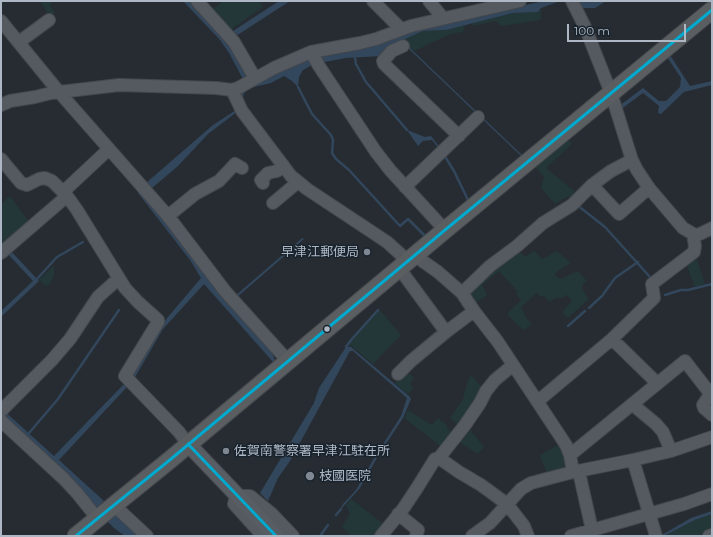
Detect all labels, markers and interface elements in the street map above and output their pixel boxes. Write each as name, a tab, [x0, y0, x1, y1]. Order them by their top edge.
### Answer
scale bar	[569, 16, 688, 42]
text: 100 m	[574, 23, 610, 38]
place label: 早津江郵便局	[281, 244, 359, 260]
marker: 早津江郵便局	[362, 247, 372, 257]
unlabelled marker	[322, 324, 332, 334]
place label: 佐賀南警察署早津江駐在所	[234, 443, 390, 459]
marker: 佐賀南警察署早津江駐在所	[221, 446, 231, 456]
place label: 枝國医院	[319, 468, 371, 484]
marker: 枝國医院	[304, 470, 316, 482]

